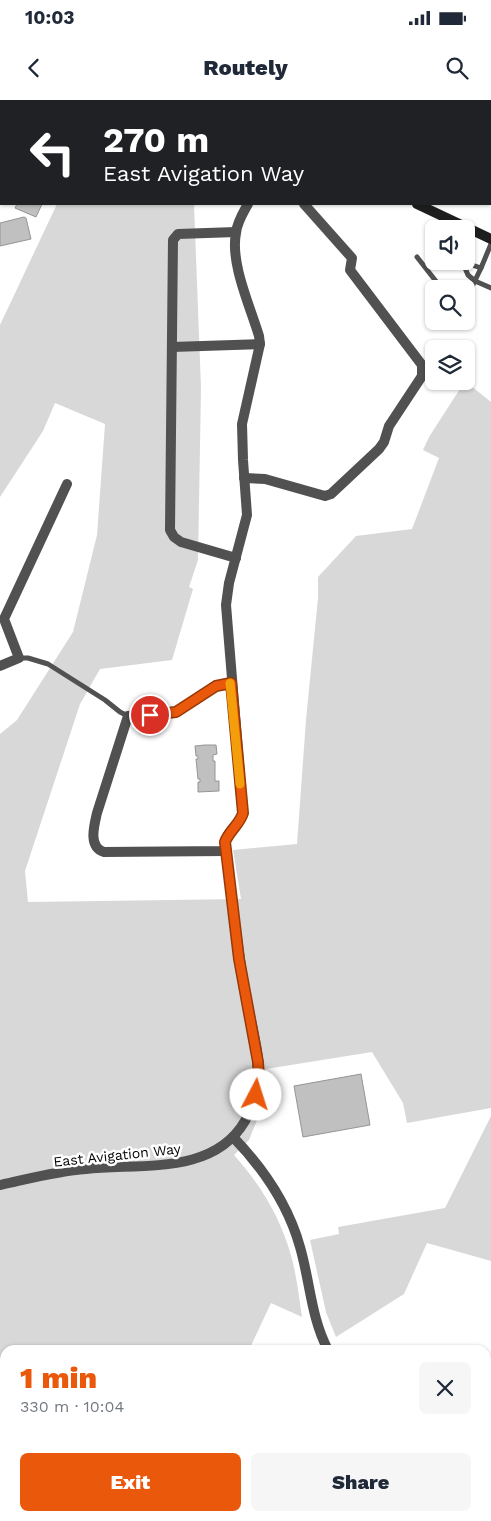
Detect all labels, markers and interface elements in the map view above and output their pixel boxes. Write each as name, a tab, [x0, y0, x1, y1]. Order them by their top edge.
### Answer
text: 10:03	[25, 6, 75, 29]
icon: back	[20, 54, 48, 82]
icon: search	[443, 54, 471, 82]
text: Routely	[203, 55, 288, 80]
text: 270 m	[103, 119, 209, 161]
icon: left	[20, 120, 85, 185]
text: East Avigation Way	[103, 161, 304, 186]
map controls	[425, 220, 475, 390]
button: sound	[425, 220, 475, 270]
button: search	[425, 280, 475, 330]
button: layers	[425, 340, 475, 390]
pin	[129, 694, 171, 736]
icon: arrive	[136, 701, 164, 729]
position arrow	[229, 1068, 281, 1120]
street label: East Avigation Way	[53, 1140, 182, 1170]
text: 1 min	[20, 1360, 97, 1395]
button: close	[419, 1362, 471, 1414]
text: 330 m · 10:04	[20, 1397, 124, 1416]
button: Exit	[20, 1453, 241, 1511]
button: Share	[251, 1453, 471, 1511]

